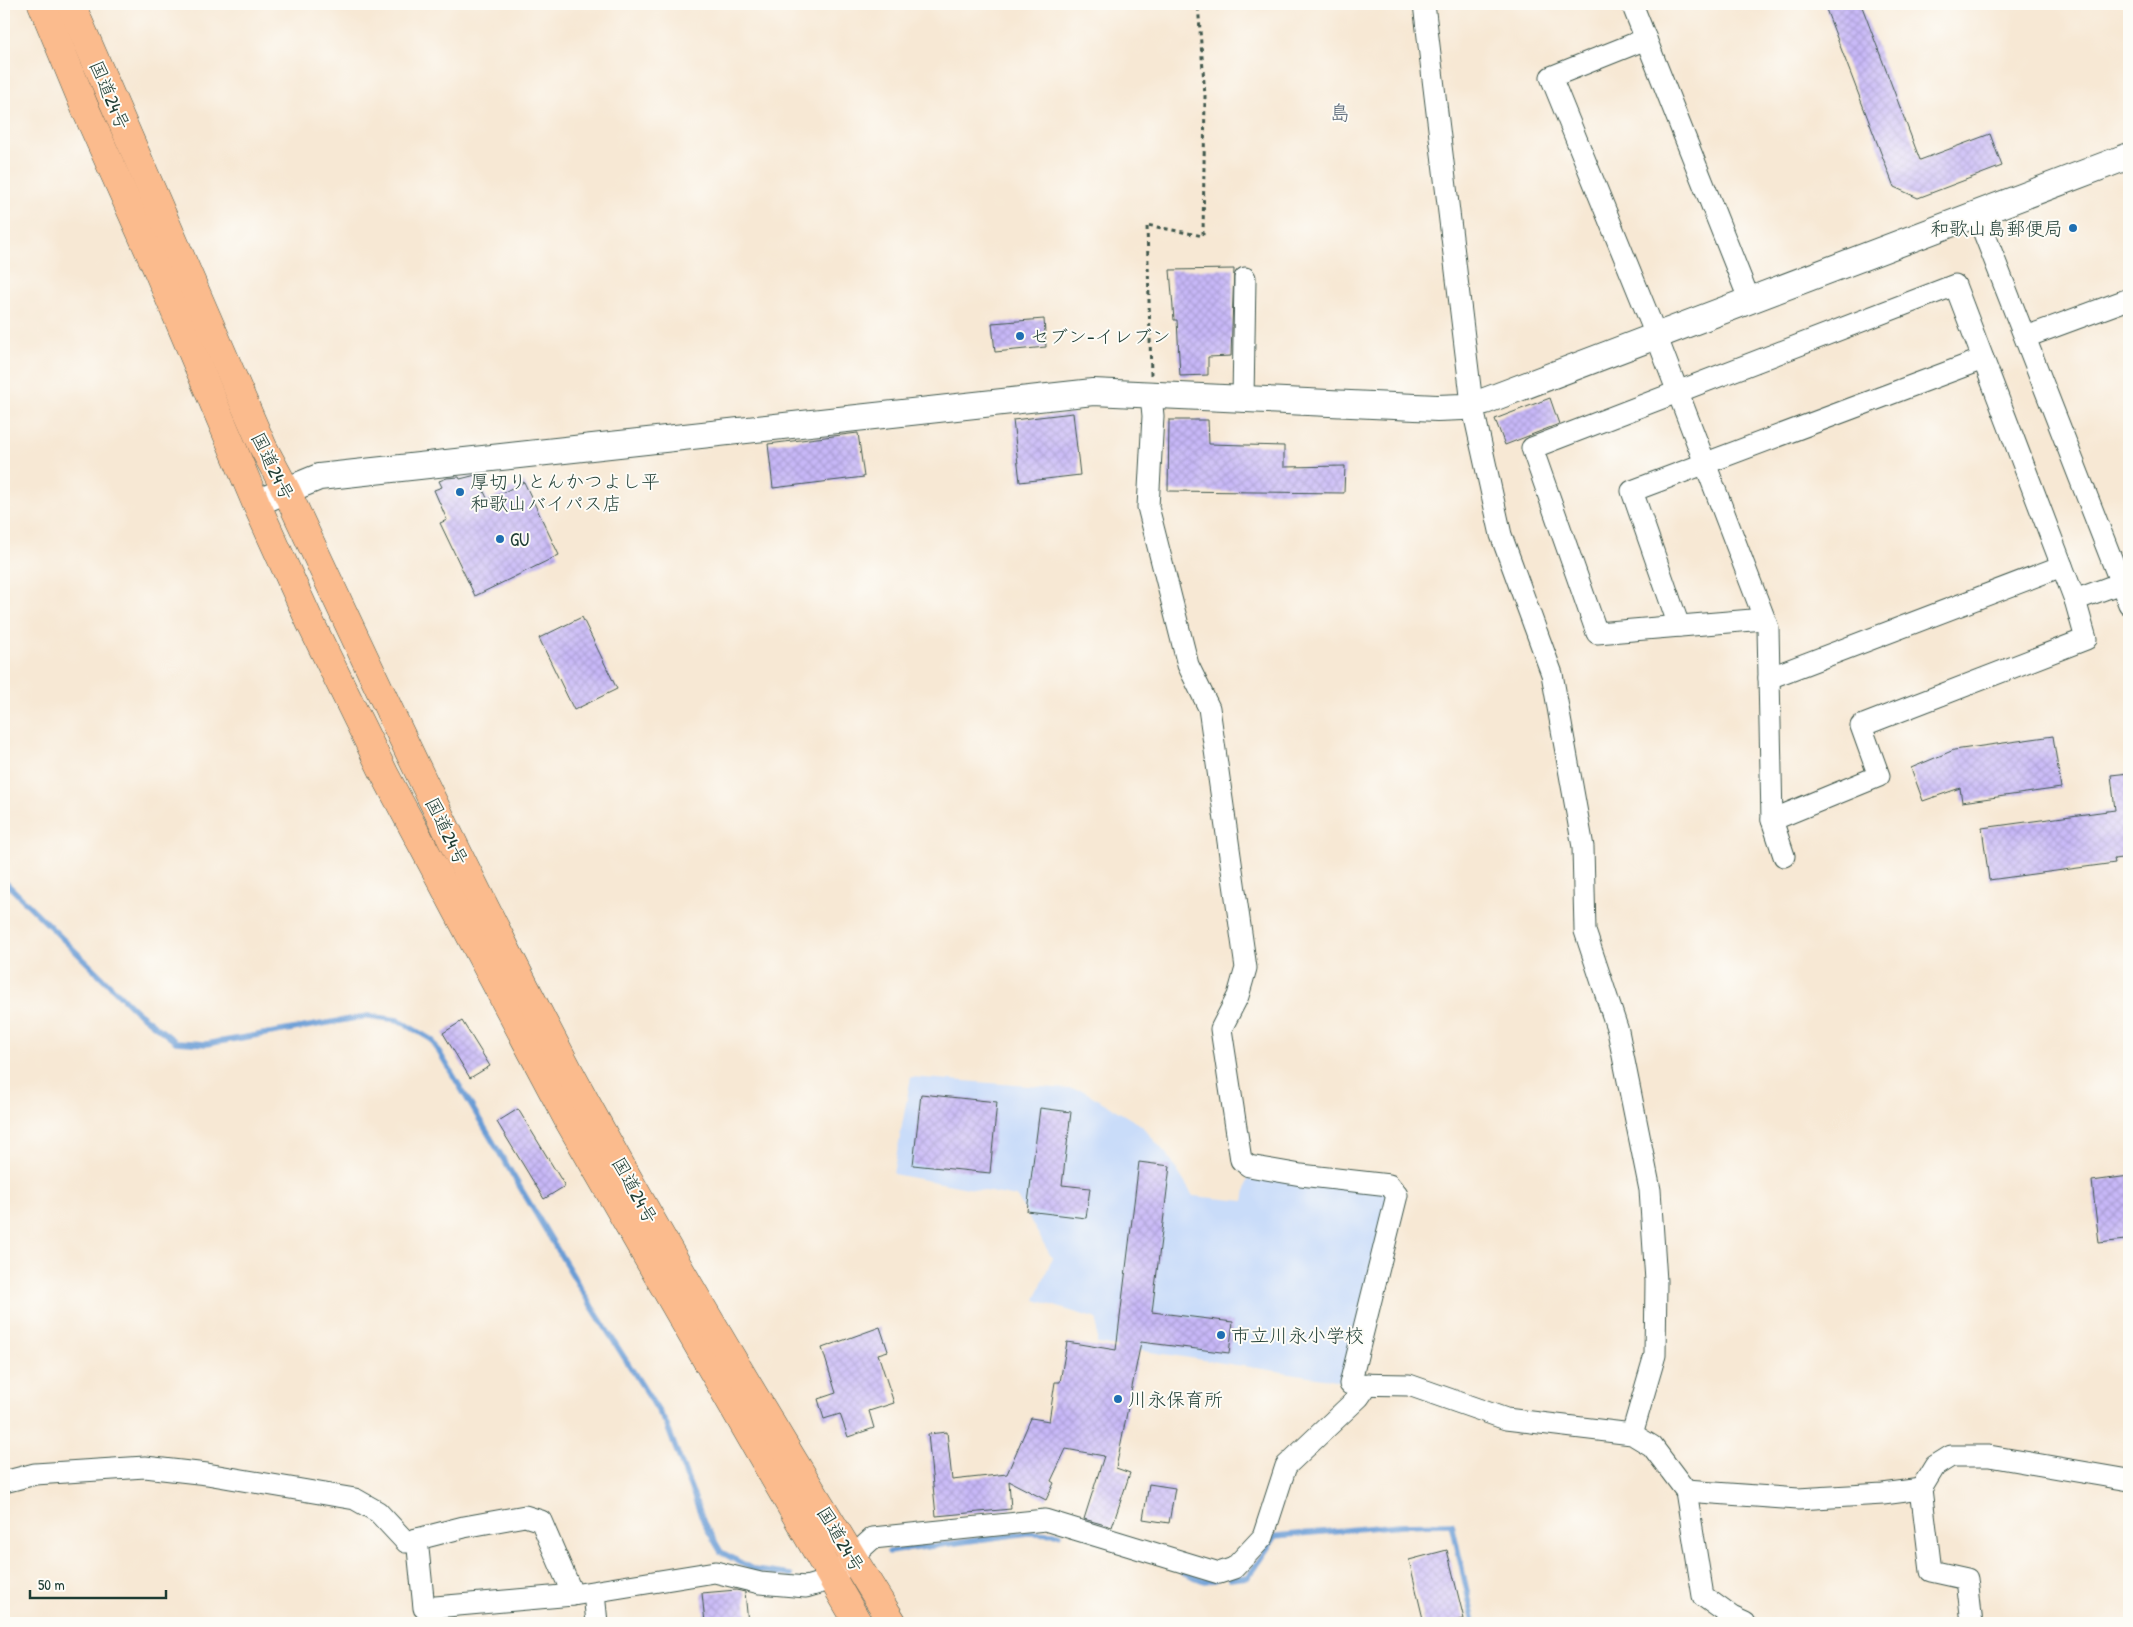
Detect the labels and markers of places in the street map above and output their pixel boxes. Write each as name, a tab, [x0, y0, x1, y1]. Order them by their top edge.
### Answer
place label: 和歌山島郵便局	[1930, 215, 2063, 241]
marker: 和歌山島郵便局	[2067, 222, 2079, 234]
place label: セブン-イレブン	[1030, 323, 1171, 349]
marker: セブン-イレブン	[1014, 330, 1026, 342]
place label: 厚切りとんかつよし平 和歌山バイパス店	[470, 468, 660, 516]
marker: 厚切りとんかつよし平 和歌山バイパス店	[454, 486, 466, 498]
place label: GU	[510, 526, 530, 552]
marker: GU	[494, 533, 506, 545]
place label: 市立川永小学校	[1231, 1322, 1364, 1348]
marker: 市立川永小学校	[1215, 1329, 1227, 1341]
place label: 川永保育所	[1128, 1386, 1223, 1412]
marker: 川永保育所	[1112, 1393, 1124, 1405]

